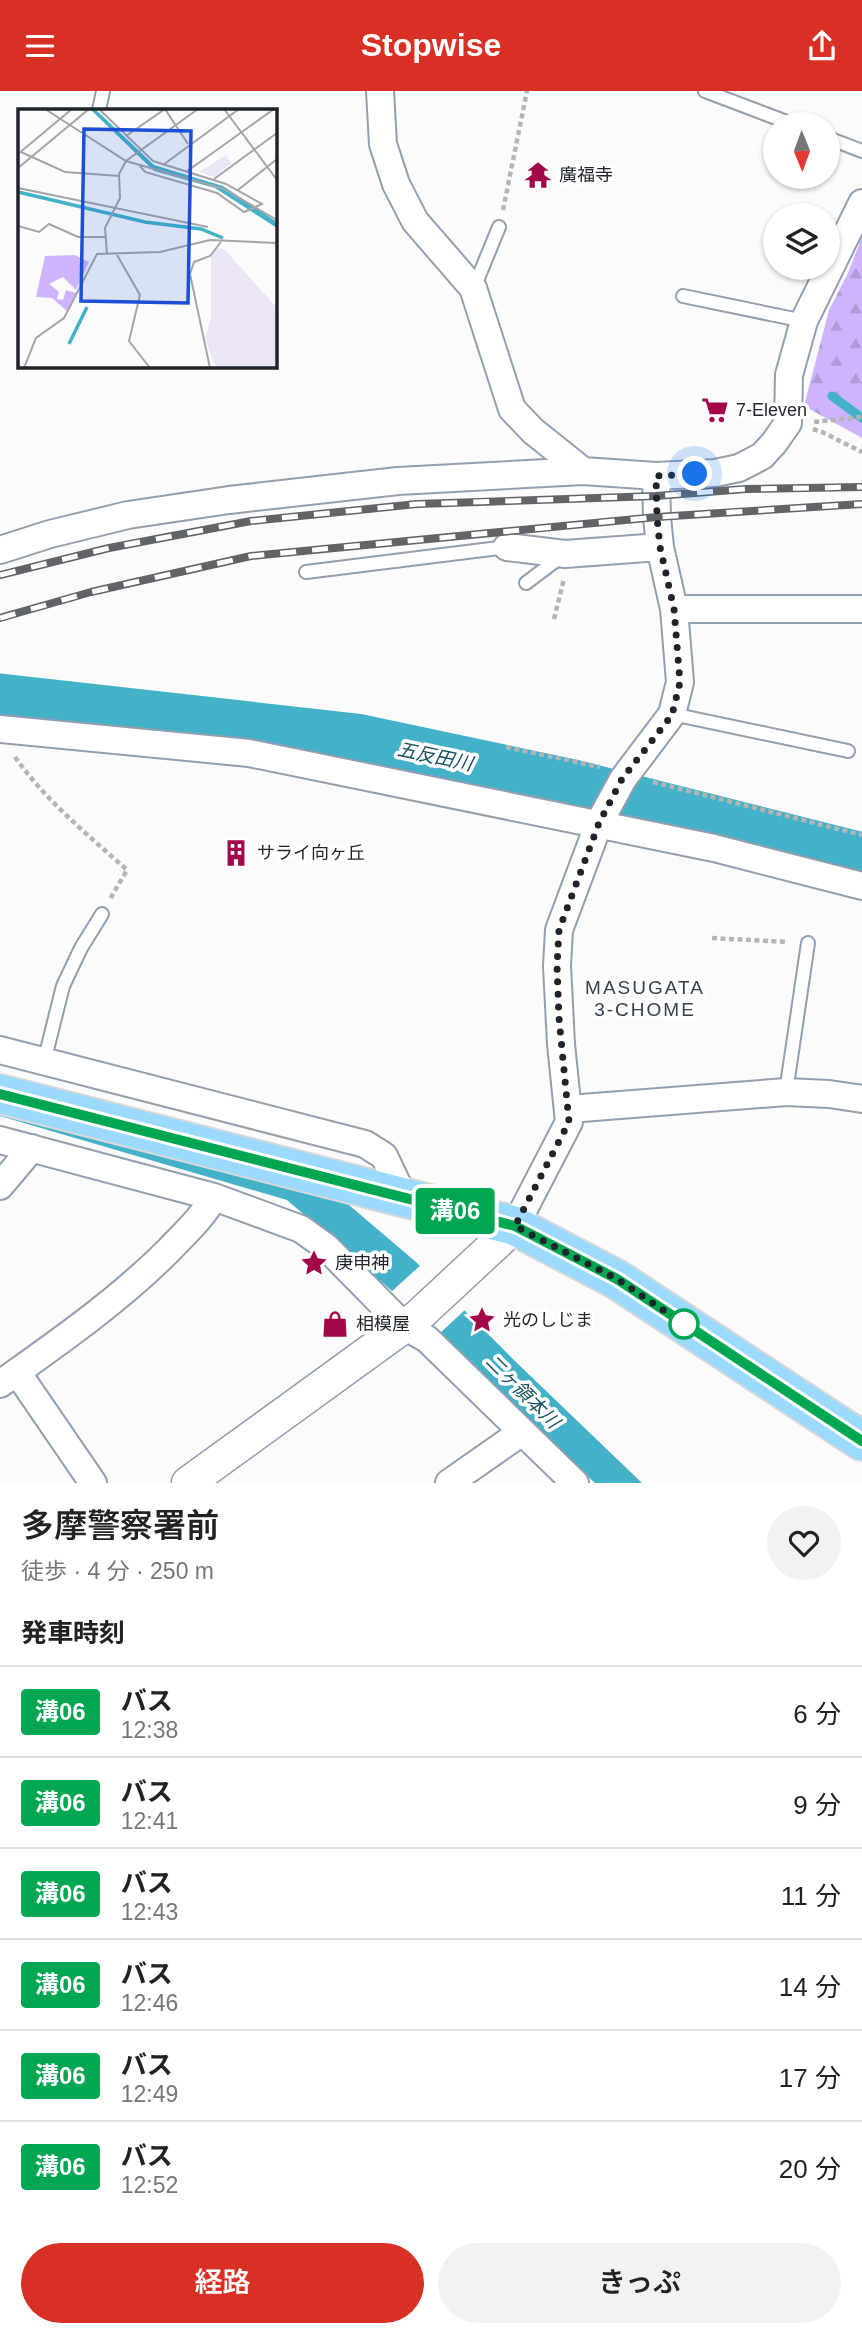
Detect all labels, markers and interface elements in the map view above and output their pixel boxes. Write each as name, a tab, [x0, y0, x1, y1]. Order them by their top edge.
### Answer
icon: menu	[21, 27, 59, 65]
text: Stopwise	[361, 27, 501, 63]
icon: share	[803, 27, 841, 65]
inset map	[18, 109, 276, 367]
north arrow	[763, 112, 840, 189]
map controls	[763, 112, 840, 280]
temple icon: 廣福寺	[523, 160, 553, 190]
place label: 廣福寺	[559, 165, 613, 185]
button: layers	[763, 203, 840, 280]
supermarket icon: 7-Eleven	[700, 395, 730, 425]
place label: 7-Eleven	[736, 400, 807, 420]
your location	[677, 456, 712, 491]
water label: 五反田川	[396, 738, 476, 775]
building icon: サライ向ヶ丘	[221, 838, 251, 868]
place label: サライ向ヶ丘	[257, 843, 365, 863]
district label: MASUGATA 3-CHOME	[585, 977, 705, 1020]
line badge: 溝06	[415, 1188, 495, 1234]
text: 溝06	[430, 1197, 480, 1224]
place icon: 庚申神	[299, 1248, 329, 1278]
place label: 庚申神	[335, 1253, 389, 1273]
place icon: 光のしじま	[467, 1305, 497, 1335]
shop icon: 相模屋	[320, 1309, 350, 1339]
unlabelled marker	[669, 1309, 699, 1339]
place label: 光のしじま	[503, 1310, 593, 1330]
place label: 相模屋	[356, 1314, 410, 1334]
water label: 二ヶ領本川	[482, 1350, 565, 1434]
button: heart	[767, 1506, 841, 1580]
text: 多摩警察署前	[21, 1507, 219, 1544]
text: 徒歩 · 4 分 · 250 m	[21, 1558, 214, 1584]
text: 発車時刻	[21, 1618, 125, 1648]
text: バス	[121, 1686, 173, 1716]
text: 溝06	[35, 1698, 86, 1725]
text: 6 分	[793, 1699, 841, 1729]
text: 12:38	[121, 1717, 178, 1743]
text: バス	[121, 1777, 173, 1807]
text: 溝06	[35, 1789, 86, 1816]
text: 9 分	[793, 1790, 841, 1820]
text: 12:41	[121, 1808, 178, 1834]
text: バス	[121, 1868, 173, 1898]
text: 溝06	[35, 1880, 86, 1907]
text: 11 分	[781, 1881, 841, 1911]
text: 12:43	[121, 1899, 178, 1925]
text: バス	[121, 1959, 173, 1989]
text: 溝06	[35, 1971, 86, 1998]
text: 14 分	[779, 1972, 841, 2002]
text: 12:46	[121, 1990, 178, 2016]
text: バス	[121, 2050, 173, 2080]
text: 溝06	[35, 2062, 86, 2089]
text: 17 分	[779, 2063, 841, 2093]
text: 12:49	[121, 2081, 178, 2107]
text: バス	[121, 2141, 173, 2171]
text: 溝06	[35, 2153, 86, 2180]
text: 20 分	[779, 2154, 841, 2184]
text: 12:52	[121, 2172, 178, 2198]
button: 経路	[21, 2243, 424, 2323]
button: きっぷ	[438, 2243, 841, 2323]

